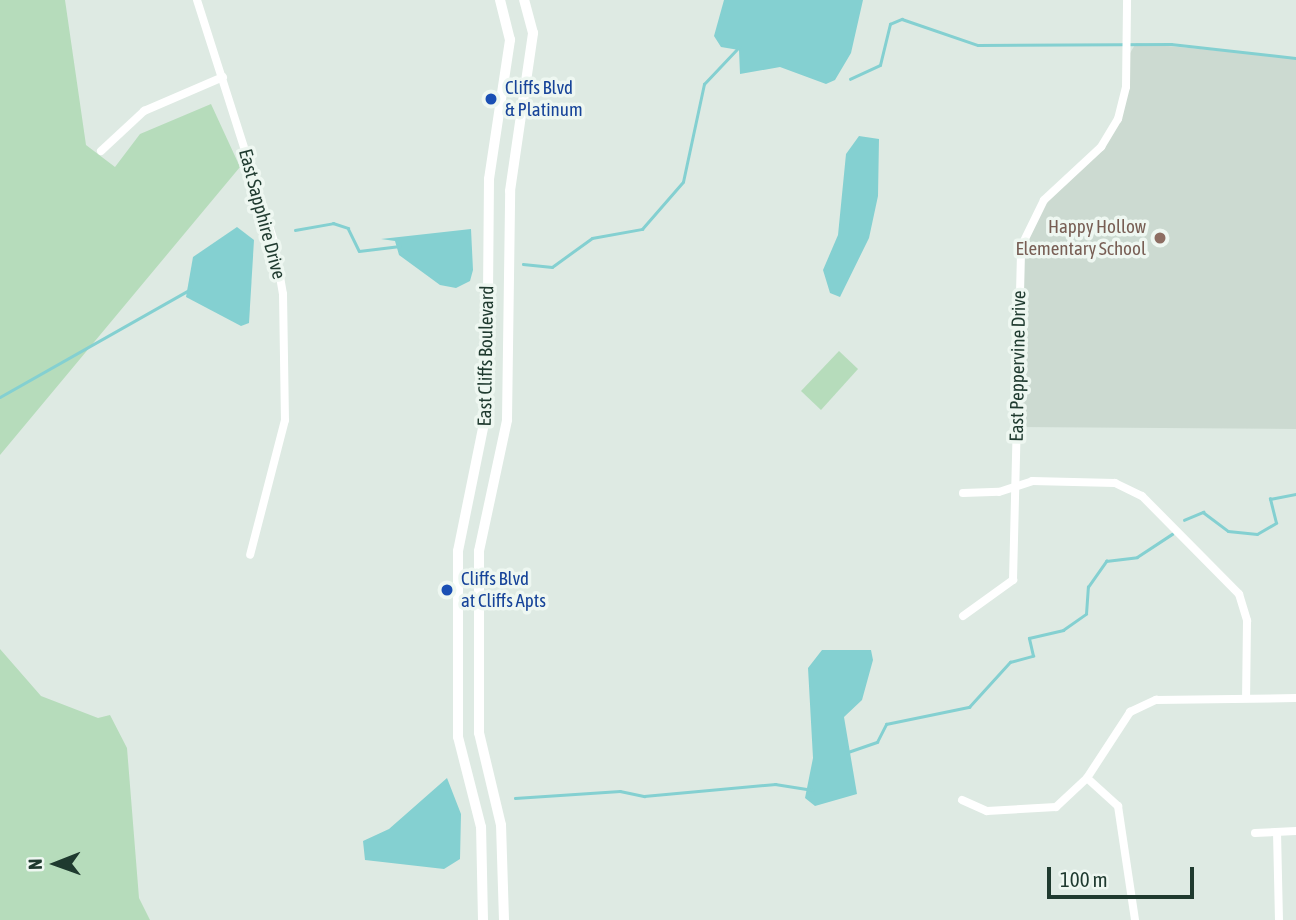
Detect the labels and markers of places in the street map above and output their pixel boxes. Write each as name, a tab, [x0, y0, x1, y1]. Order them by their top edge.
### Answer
place label: Cliffs Blvd & Platinum	[505, 77, 583, 121]
marker: Cliffs Blvd & Platinum	[483, 91, 499, 107]
place label: Happy Hollow Elementary School	[1015, 216, 1146, 260]
marker: Happy Hollow Elementary School	[1152, 230, 1168, 246]
place label: Cliffs Blvd at Cliffs Apts	[461, 568, 546, 612]
marker: Cliffs Blvd at Cliffs Apts	[439, 582, 455, 598]

